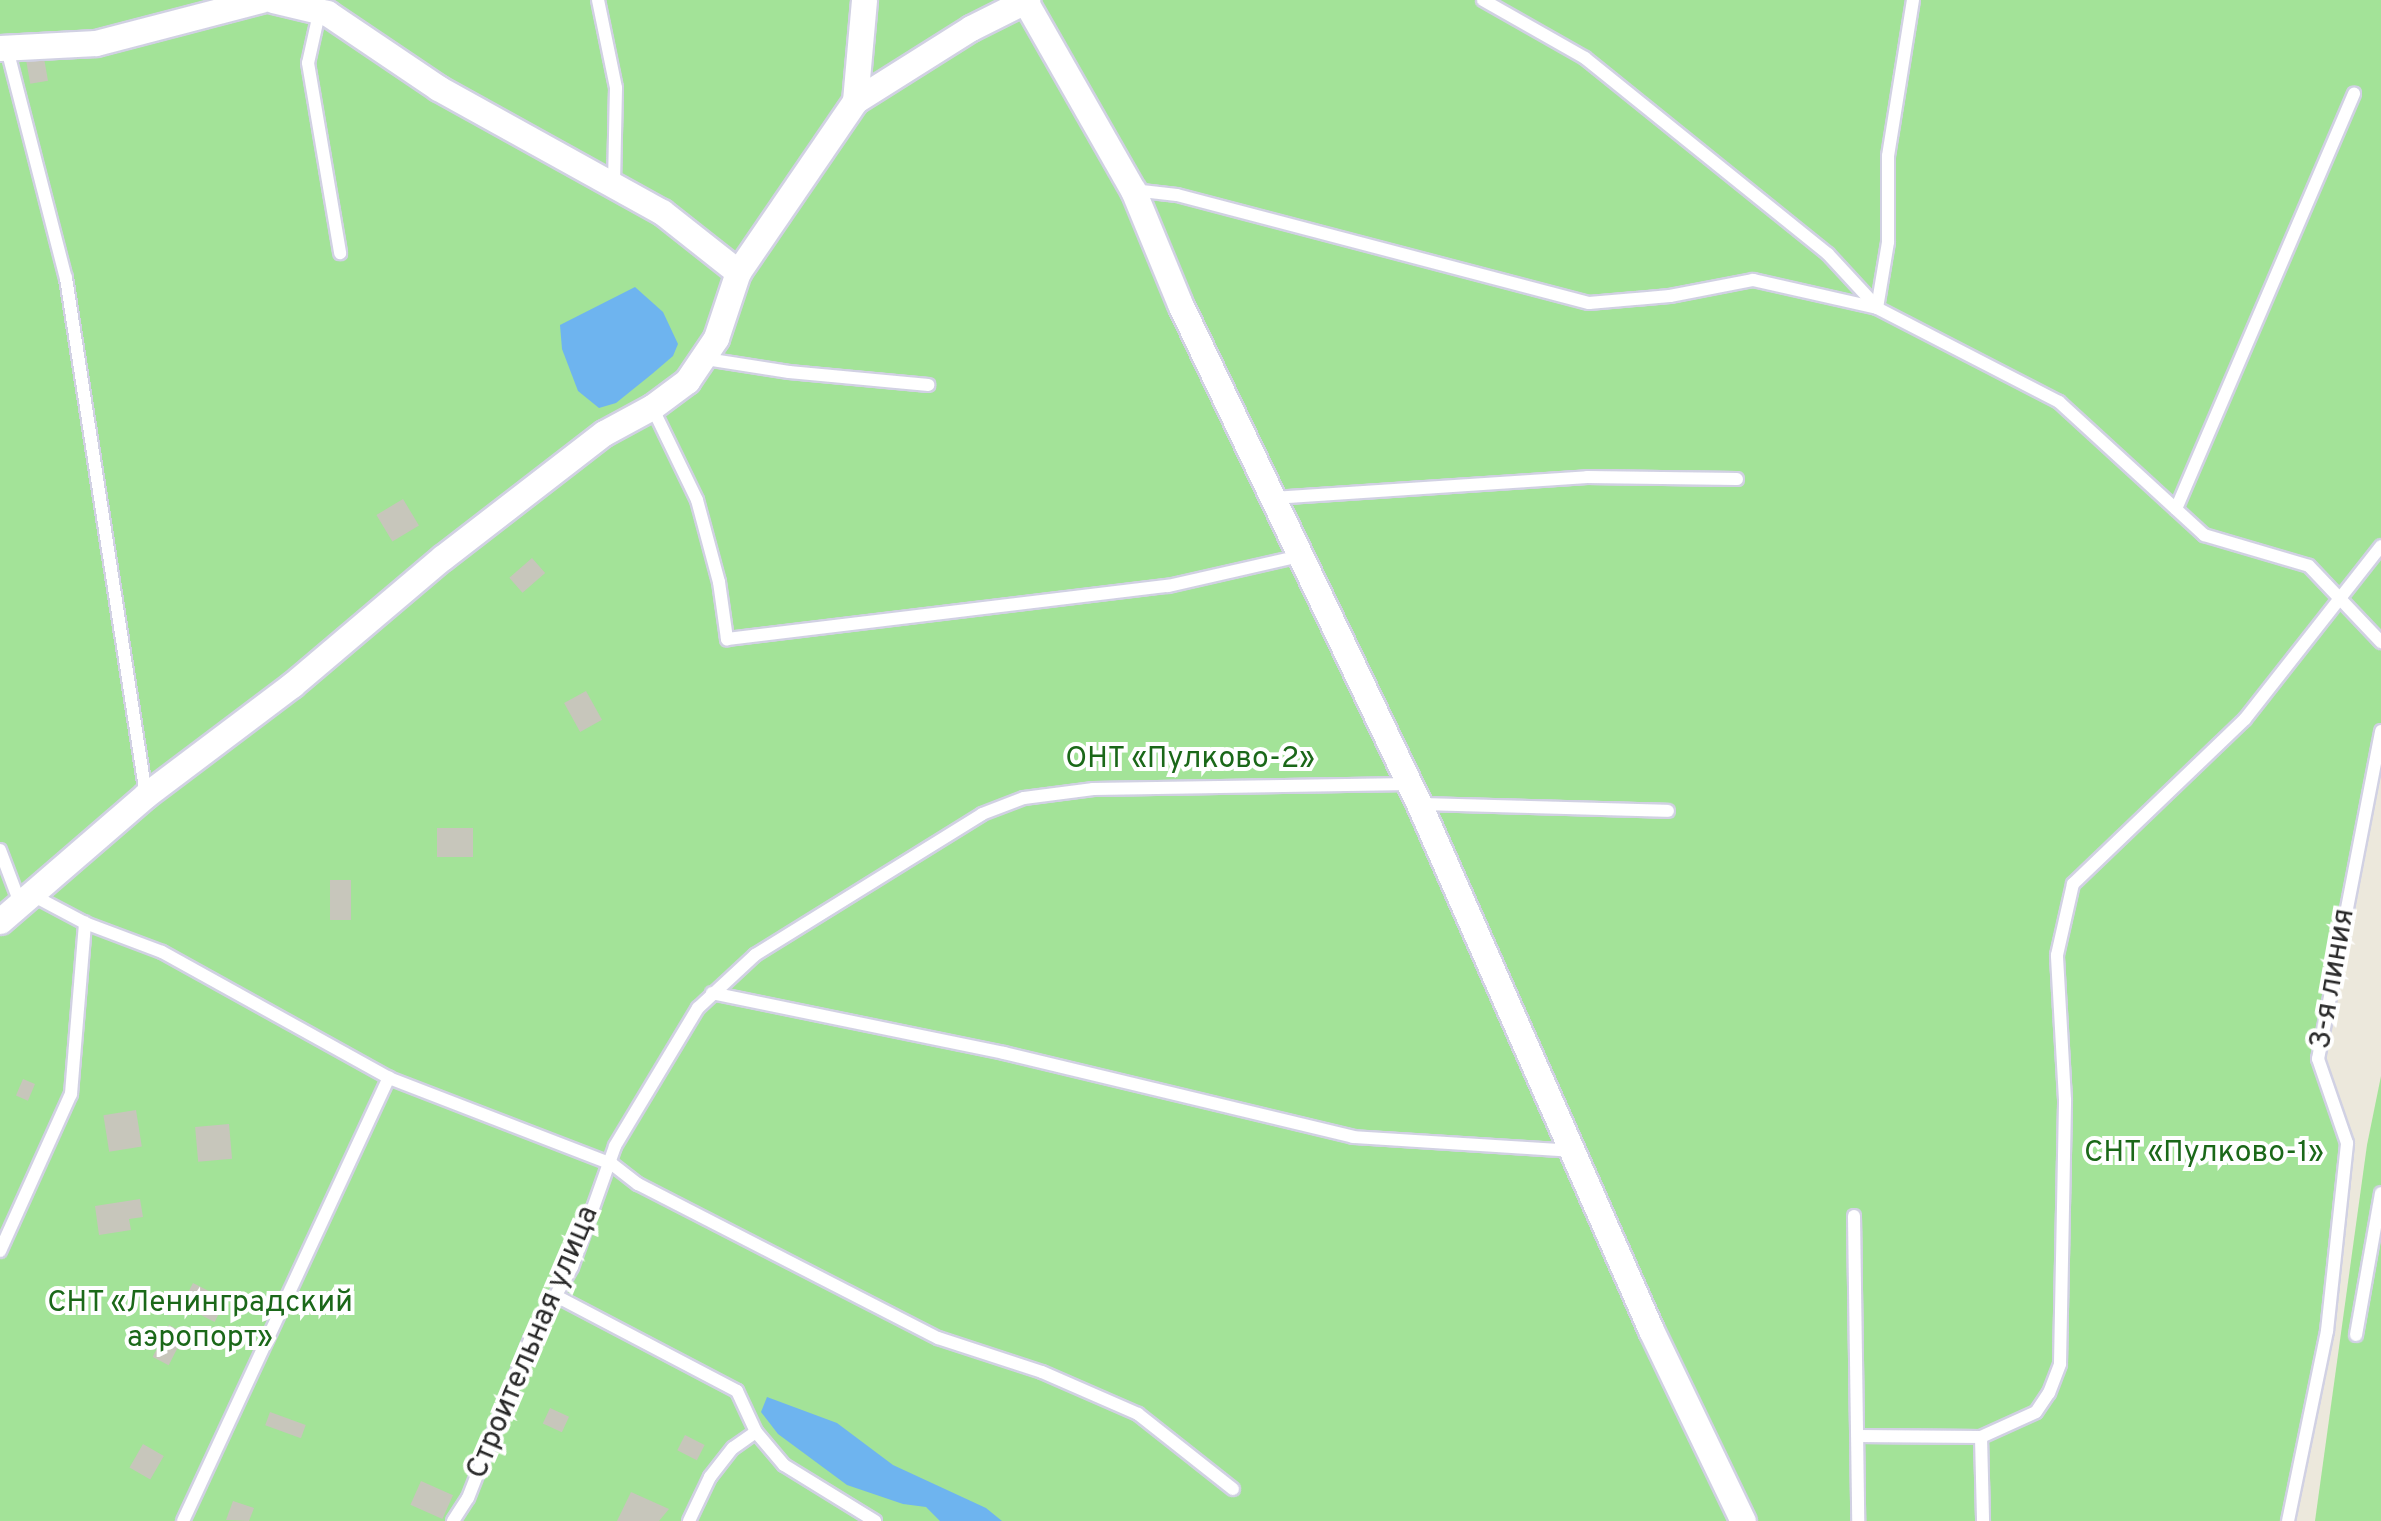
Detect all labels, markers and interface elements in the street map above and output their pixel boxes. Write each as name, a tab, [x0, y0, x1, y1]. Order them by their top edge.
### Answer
park label: ОНТ «Пулково-2»	[1065, 742, 1315, 778]
street label: 3-я линия	[2304, 906, 2364, 1052]
park label: СНТ «Пулково-1»	[2083, 1136, 2325, 1172]
street label: Строительная улица	[460, 1201, 608, 1485]
park label: СНТ «Ленинградский аэропорт»	[47, 1286, 353, 1356]

